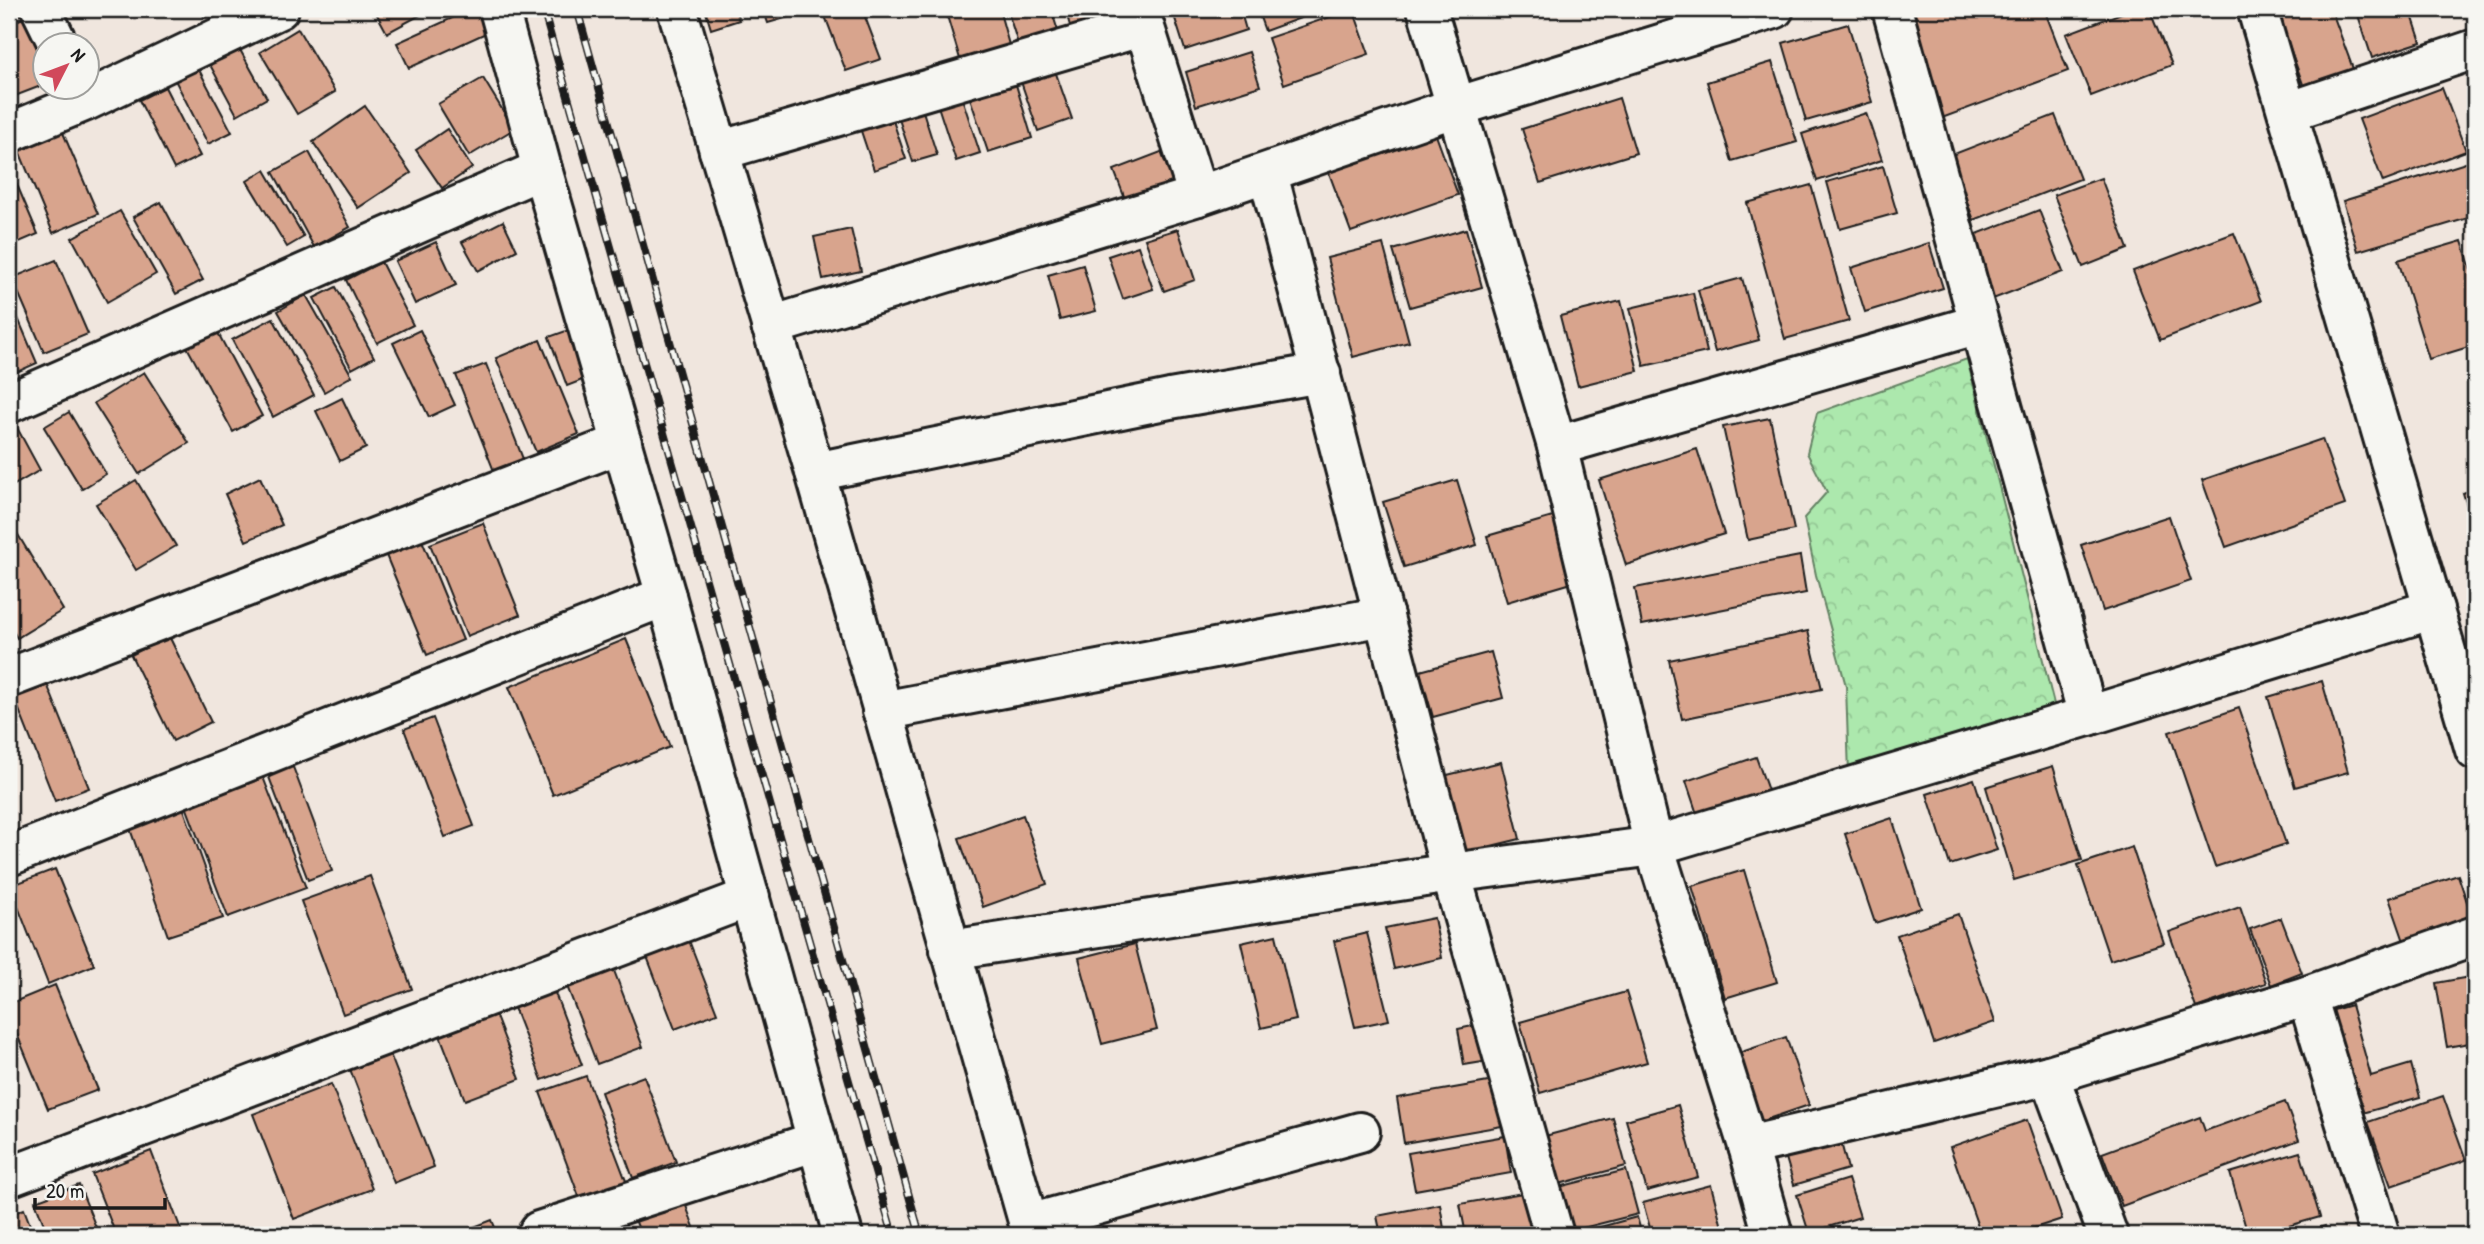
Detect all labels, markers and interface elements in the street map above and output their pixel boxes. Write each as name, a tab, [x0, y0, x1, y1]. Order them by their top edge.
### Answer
north arrow	[32, 32, 102, 102]
text: N	[66, 42, 92, 67]
scale bar	[35, 1167, 164, 1211]
text: 20 m	[46, 1176, 84, 1205]

